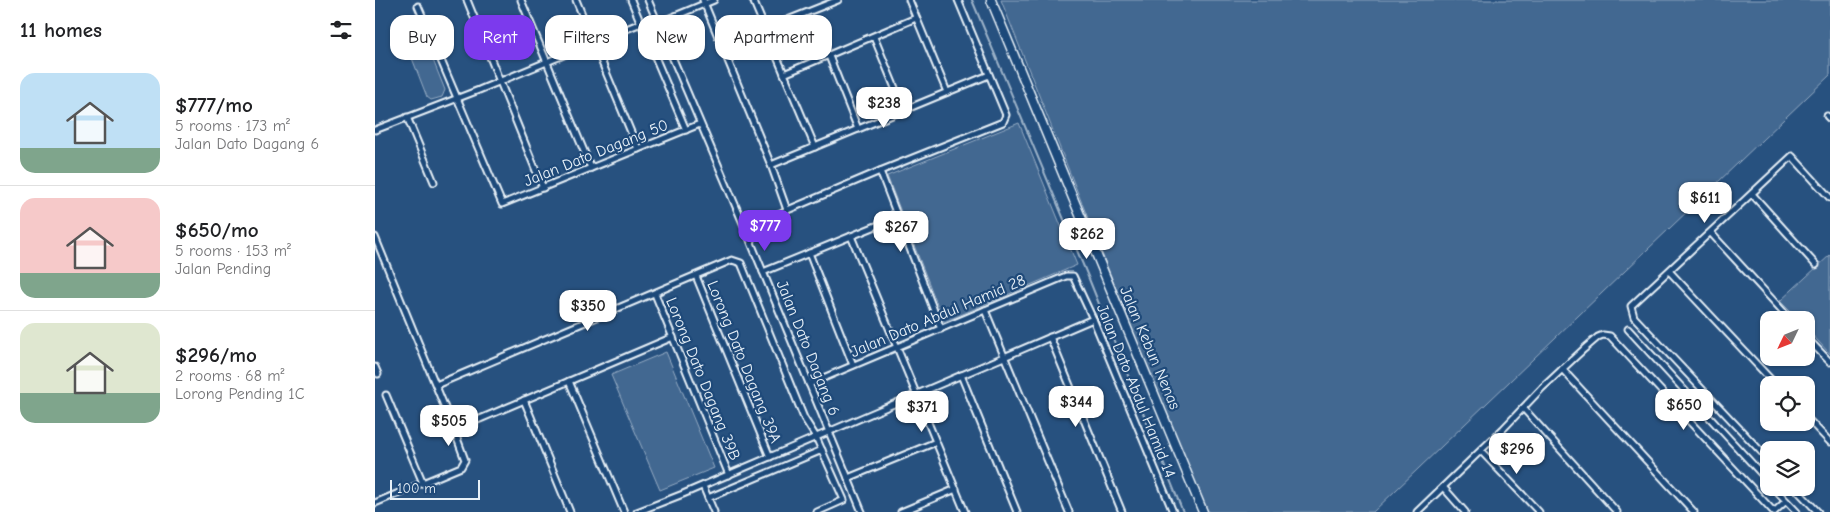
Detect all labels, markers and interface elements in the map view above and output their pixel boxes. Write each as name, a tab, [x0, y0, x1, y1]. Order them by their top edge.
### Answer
chip: Buy	[390, 15, 454, 60]
chip: Rent	[464, 15, 535, 60]
chip: Filters	[545, 15, 628, 60]
chip: New	[638, 15, 705, 60]
chip: Apartment	[715, 15, 832, 60]
icon: filters	[327, 16, 355, 44]
text: 11 homes	[20, 18, 102, 42]
pin: $238	[854, 86, 914, 129]
icon: home	[60, 93, 120, 153]
text: $777/mo	[175, 93, 253, 117]
text: $238	[867, 94, 901, 112]
street label: Jalan Dato Dagang 50	[521, 116, 671, 190]
text: 5 rooms · 173 m²	[175, 117, 290, 135]
text: Jalan Dato Dagang 6	[175, 135, 319, 153]
pin: $611	[1675, 182, 1735, 224]
text: $611	[1690, 189, 1720, 207]
pin: $777	[735, 210, 795, 252]
pin: $267	[871, 210, 931, 253]
text: $777	[749, 217, 781, 235]
icon: home	[60, 218, 120, 278]
text: $650/mo	[175, 218, 259, 242]
text: $267	[884, 218, 918, 236]
pin: $262	[1057, 218, 1117, 260]
text: $262	[1070, 225, 1104, 243]
text: 5 rooms · 153 m²	[175, 242, 291, 260]
text: Jalan Pending	[175, 260, 271, 278]
street label: Jalan Dato Abdul Hamid 28	[848, 271, 1028, 361]
street label: Lorong Dato Dagang 39A	[703, 278, 785, 446]
street label: Jalan Dato Dagang 6	[773, 278, 843, 418]
street label: Jalan Kebun Nenas	[1116, 284, 1184, 412]
pin: $350	[558, 290, 618, 332]
street label: Lorong Dato Dagang 39B	[662, 295, 744, 463]
text: $350	[570, 297, 606, 315]
street label: Jalan Dato Abdul Hamid 14	[1093, 302, 1179, 480]
north arrow	[1760, 311, 1815, 366]
map controls	[1760, 311, 1815, 496]
icon: home	[60, 343, 120, 403]
text: $296/mo	[175, 343, 257, 367]
text: 2 rooms · 68 m²	[175, 367, 285, 385]
button: locate	[1760, 376, 1815, 431]
text: Lorong Pending 1C	[175, 385, 305, 403]
pin: $344	[1046, 386, 1106, 428]
pin: $650	[1654, 388, 1714, 431]
pin: $371	[892, 390, 952, 433]
text: $344	[1060, 393, 1092, 411]
text: $650	[1666, 396, 1702, 414]
text: $371	[906, 398, 938, 416]
pin: $505	[419, 404, 479, 447]
text: $505	[431, 412, 467, 430]
pin: $296	[1487, 432, 1547, 475]
text: $296	[1500, 440, 1534, 458]
button: layers	[1760, 441, 1815, 496]
scale bar	[390, 477, 480, 500]
text: 100 m	[397, 480, 436, 497]

